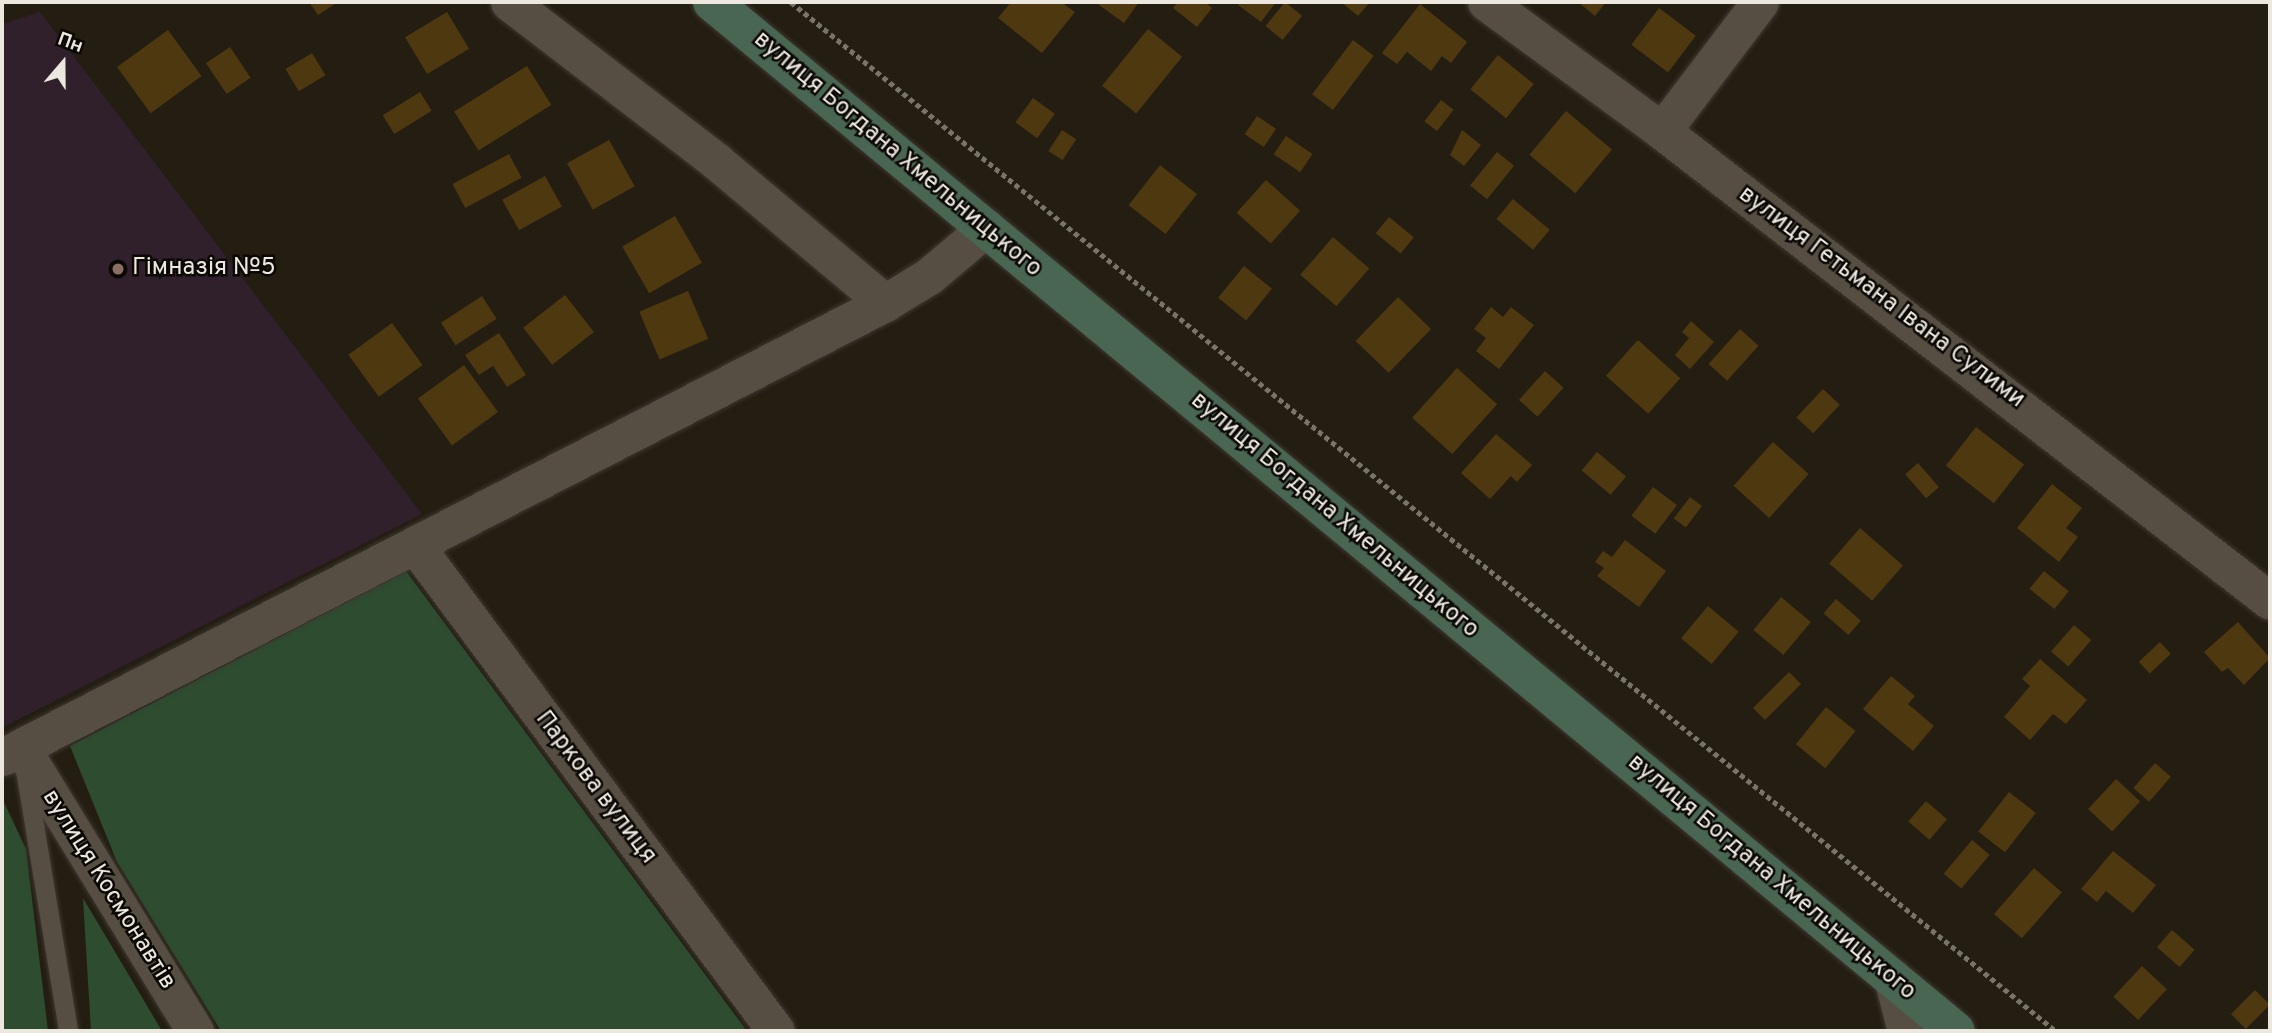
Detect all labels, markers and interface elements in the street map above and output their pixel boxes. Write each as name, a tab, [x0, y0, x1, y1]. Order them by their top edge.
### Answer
street label: вулиця Богдана Хмельницького	[747, 26, 1047, 284]
north arrow	[28, 28, 98, 98]
text: Пн	[54, 28, 86, 59]
street label: вулиця Гетьмана Івана Сулими	[1732, 181, 2030, 415]
place label: Гімназія №5	[132, 255, 276, 283]
marker: Гімназія №5	[110, 261, 126, 277]
street label: вулиця Богдана Хмельницького	[1184, 387, 1484, 645]
street label: Паркова вулиця	[528, 706, 662, 870]
street label: вулиця Богдана Хмельницького	[1621, 749, 1921, 1007]
street label: вулиця Космонавтів	[35, 785, 181, 995]

